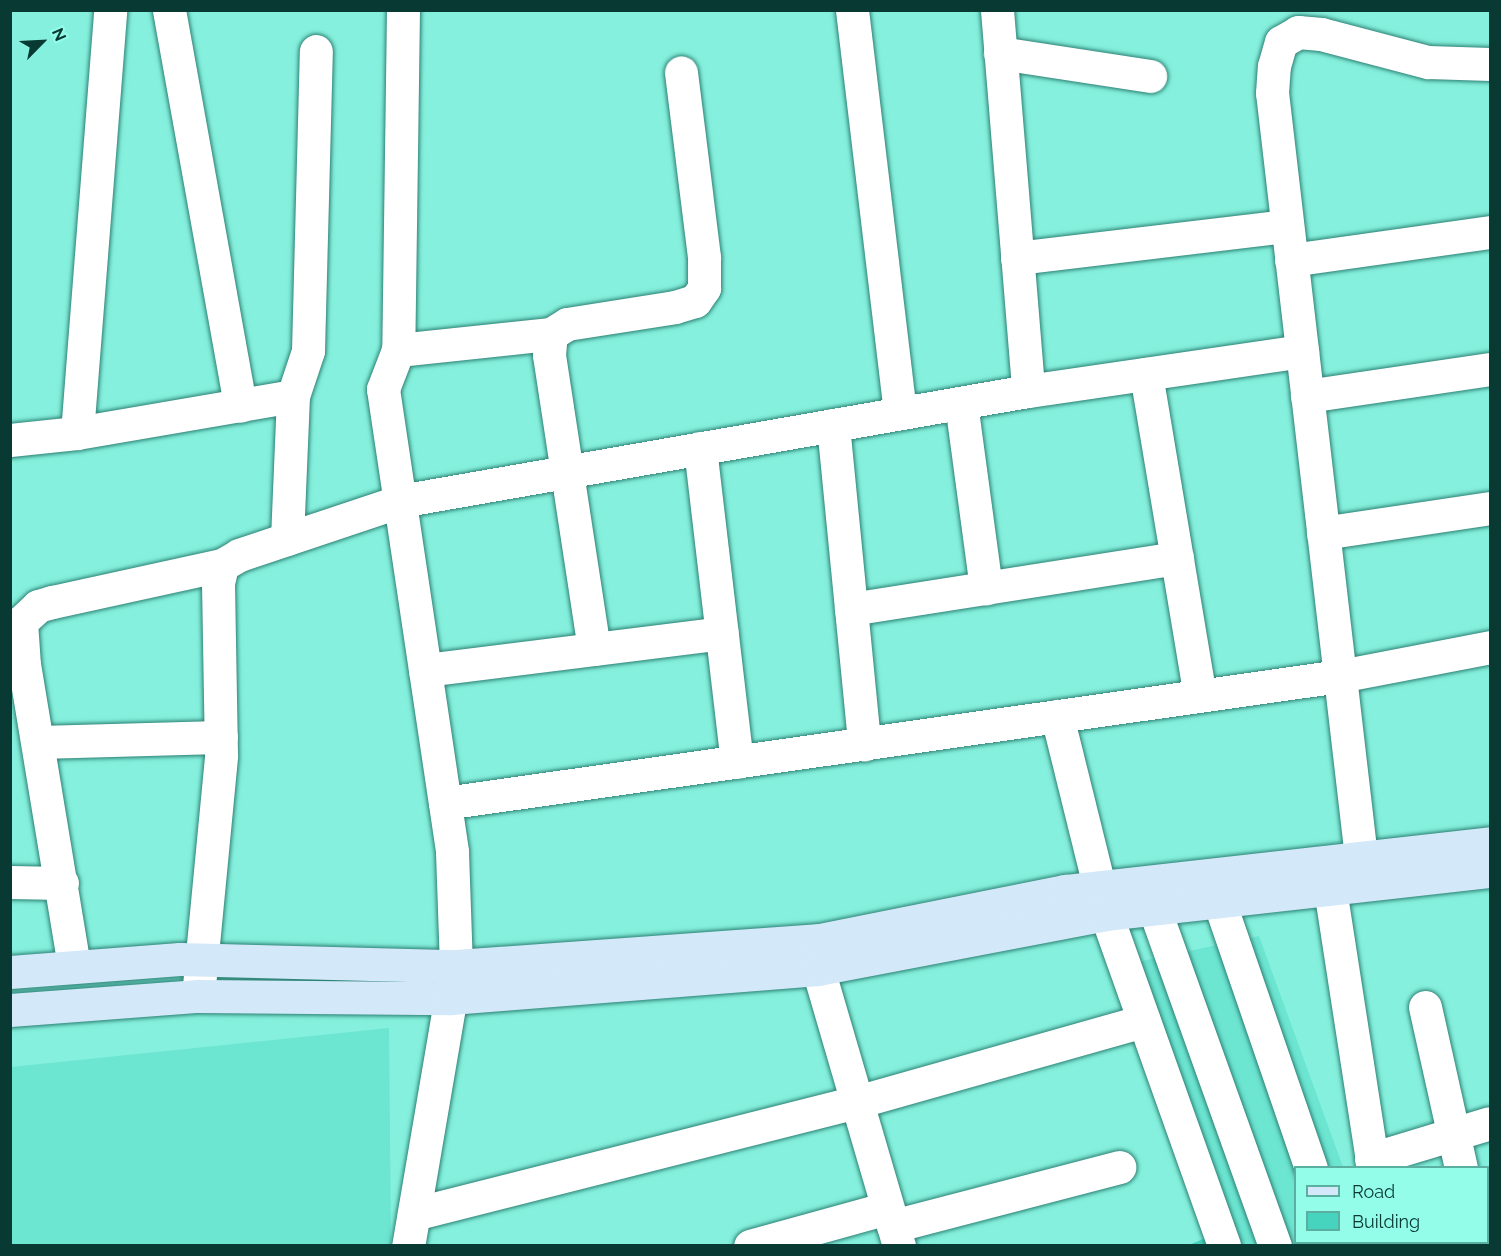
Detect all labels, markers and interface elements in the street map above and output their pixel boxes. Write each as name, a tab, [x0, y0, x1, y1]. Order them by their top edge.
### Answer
north arrow	[12, 12, 72, 72]
text: N	[48, 25, 70, 44]
legend	[1294, 1166, 1489, 1244]
text: Road	[1352, 1181, 1395, 1202]
text: Building	[1352, 1211, 1420, 1232]

